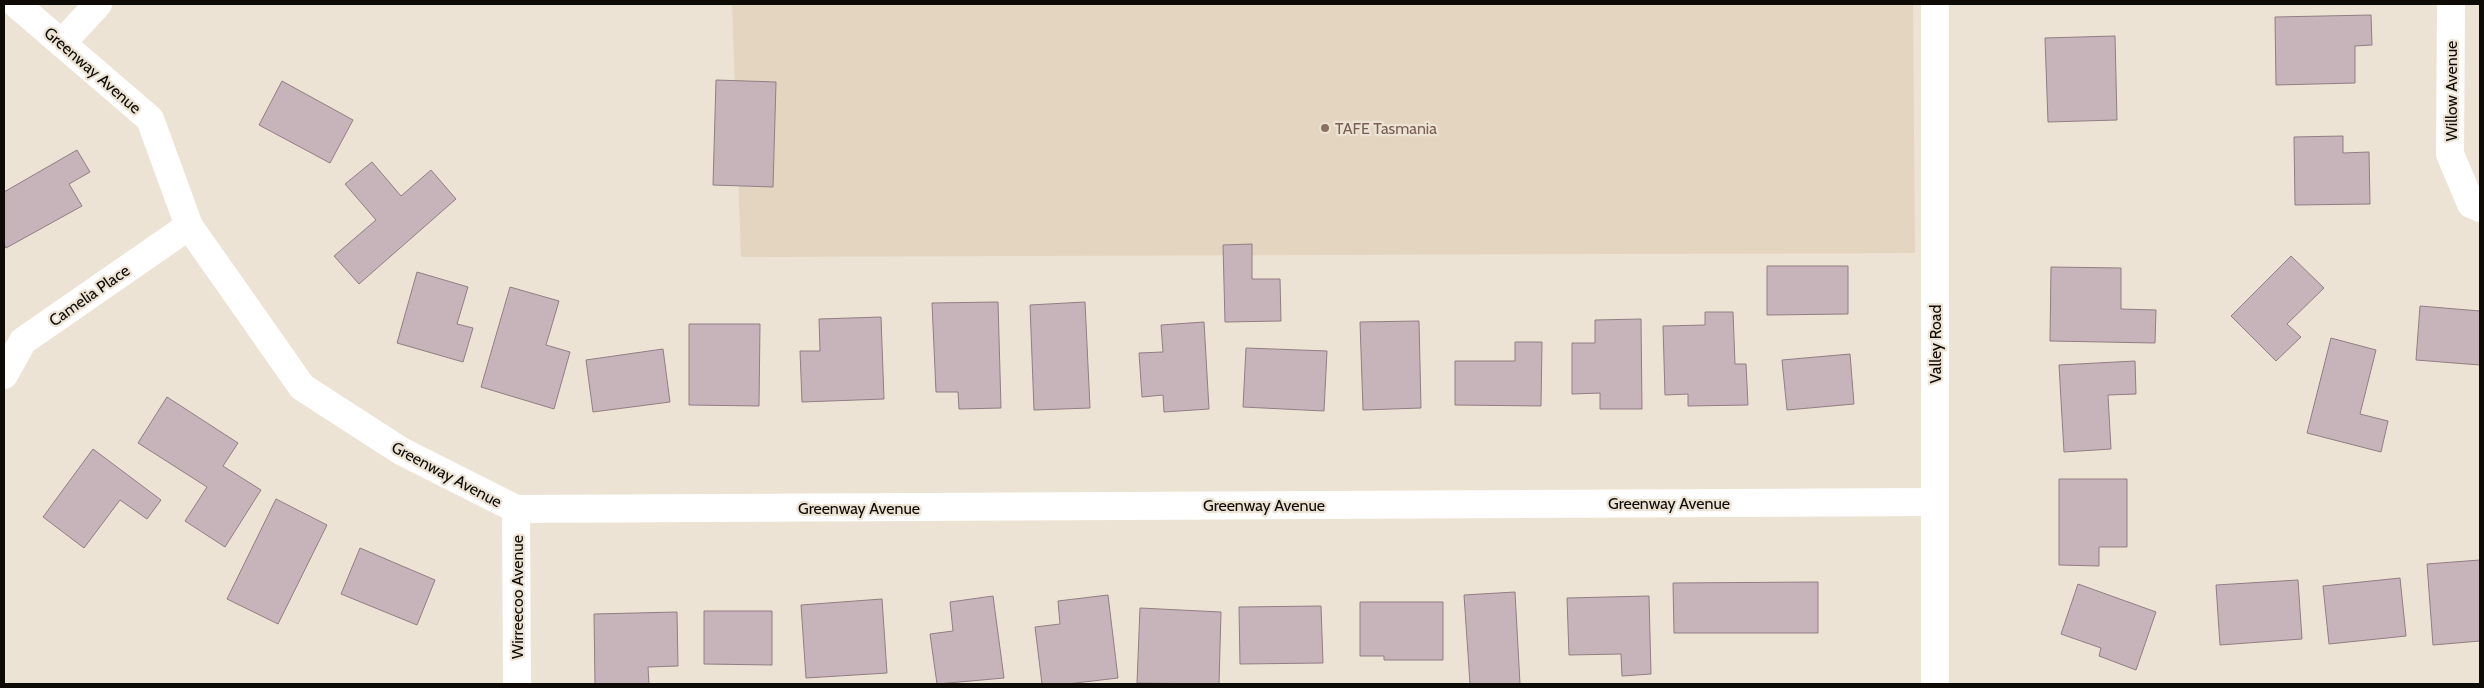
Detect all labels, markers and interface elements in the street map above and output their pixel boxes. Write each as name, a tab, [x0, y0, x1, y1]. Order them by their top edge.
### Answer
street label: Greenway Avenue	[40, 23, 145, 118]
street label: Willow Avenue	[2442, 41, 2461, 141]
place label: TAFE Tasmania	[1335, 119, 1437, 138]
marker: TAFE Tasmania	[1319, 122, 1331, 134]
street label: Camelia Place	[45, 261, 133, 330]
street label: Valley Road	[1926, 305, 1945, 383]
street label: Greenway Avenue	[388, 437, 505, 511]
street label: Greenway Avenue	[1608, 494, 1730, 513]
street label: Greenway Avenue	[1203, 496, 1325, 515]
street label: Greenway Avenue	[798, 499, 920, 518]
street label: Wirreecoo Avenue	[508, 535, 527, 659]

